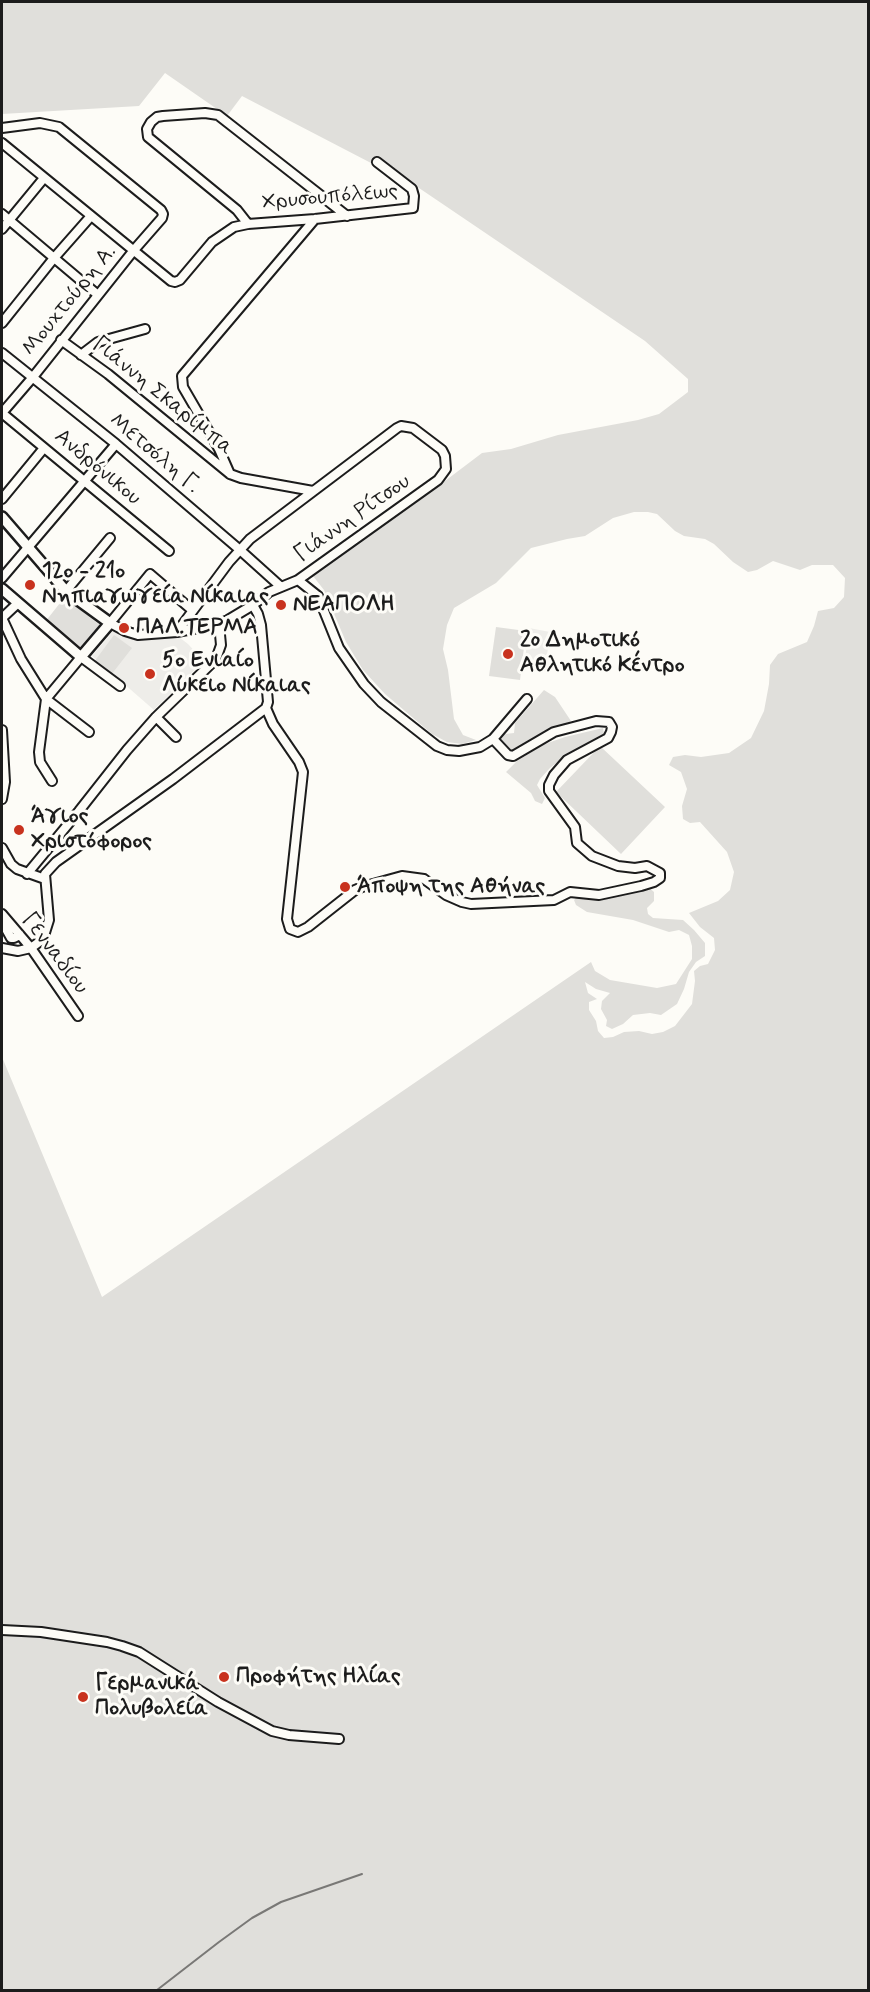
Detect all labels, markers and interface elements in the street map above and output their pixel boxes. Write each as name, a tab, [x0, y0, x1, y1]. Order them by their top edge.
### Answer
street label: Χρυσουπόλεως	[261, 179, 399, 217]
street label: Μουχτούρη Α.	[17, 240, 123, 362]
street label: Γιάννη Σκαρίμπα	[86, 332, 238, 462]
street label: Μετσόλη Γ.	[103, 408, 205, 500]
street label: Ανδρόνικου	[48, 424, 146, 512]
street label: Γιάννη Ρίτσου	[290, 469, 416, 569]
place label: 12ο - 21ο Νηπιαγωγεία Νίκαιας	[42, 559, 269, 610]
marker: 12ο - 21ο Νηπιαγωγεία Νίκαιας	[23, 578, 37, 592]
place label: ΝΕΑΠΟΛΗ	[293, 592, 395, 618]
marker: ΝΕΑΠΟΛΗ	[274, 598, 288, 612]
place label: ΠΑΛ.ΤΕΡΜΑ	[136, 615, 258, 641]
marker: ΠΑΛ.ΤΕΡΜΑ	[117, 621, 131, 635]
place label: 2o Δημοτικό Αθλητικό Κέντρο	[520, 628, 685, 680]
marker: 2o Δημοτικό Αθλητικό Κέντρο	[501, 647, 515, 661]
place label: 5ο Ενιαίο Λύκειο Νίκαιας	[162, 648, 311, 700]
marker: 5ο Ενιαίο Λύκειο Νίκαιας	[143, 667, 157, 681]
place label: Άγιος Χριστόφορος	[31, 804, 152, 855]
marker: Άγιος Χριστόφορος	[12, 823, 26, 837]
place label: Άποψη της Αθήνας	[357, 874, 545, 900]
marker: Άποψη της Αθήνας	[338, 880, 352, 894]
street label: Γενναδίου	[15, 908, 93, 1000]
place label: Προφήτης Ηλίας	[236, 1664, 401, 1690]
marker: Προφήτης Ηλίας	[217, 1670, 231, 1684]
place label: Γερμανικά Πολυβολεία	[95, 1671, 208, 1723]
marker: Γερμανικά Πολυβολεία	[76, 1690, 90, 1704]

